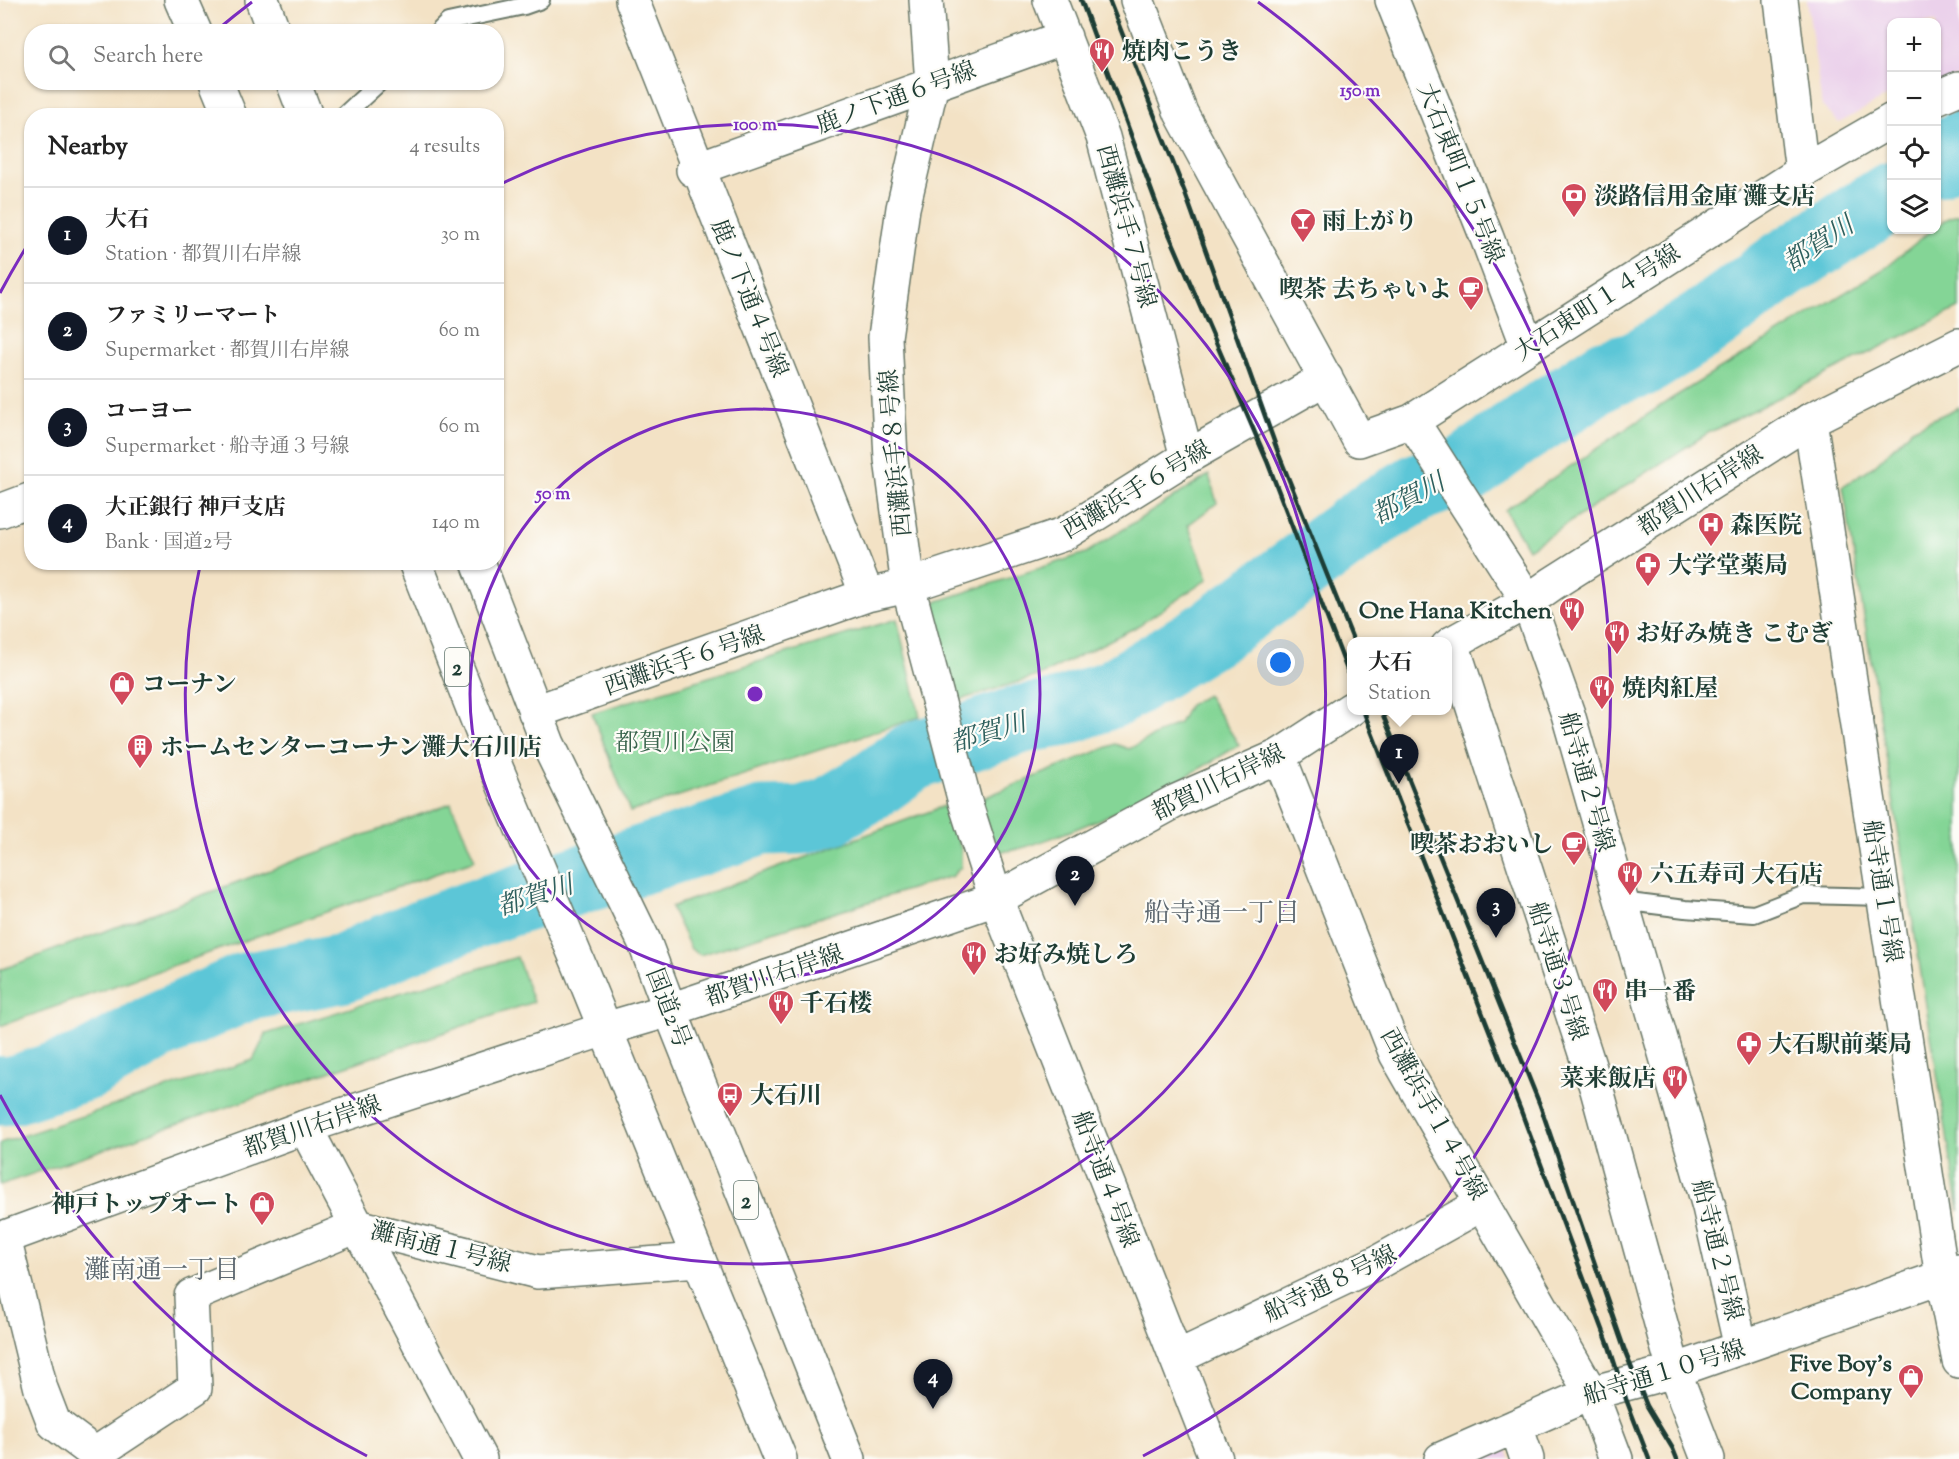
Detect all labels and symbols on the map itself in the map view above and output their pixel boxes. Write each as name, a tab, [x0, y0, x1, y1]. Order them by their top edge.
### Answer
restaurant icon: 焼肉こうき	[1087, 36, 1117, 74]
place label: 焼肉こうき	[1122, 36, 1242, 70]
street label: 鹿ノ下通６号線	[812, 54, 981, 144]
street label: 大石東町１５号線	[1407, 78, 1511, 269]
text: 150 m	[1340, 79, 1380, 105]
text: 100 m	[733, 113, 777, 139]
street label: 西灘浜手７号線	[1087, 141, 1163, 312]
bank icon: 淡路信用金庫 灘支店	[1559, 181, 1589, 219]
place label: 淡路信用金庫 灘支店	[1594, 181, 1815, 215]
bar icon: 雨上がり	[1288, 206, 1318, 244]
place label: 雨上がり	[1322, 206, 1418, 240]
water label: 都賀川	[1777, 207, 1865, 282]
street label: 鹿ノ下通４号線	[701, 214, 795, 383]
street label: 大石東町１４号線	[1508, 237, 1688, 370]
place label: 喫茶 去ちゃいよ	[1279, 274, 1452, 308]
cafe icon: 喫茶 去ちゃいよ	[1456, 274, 1486, 312]
street label: 西灘浜手８号線	[873, 368, 921, 538]
street label: 西灘浜手６号線	[1056, 433, 1218, 549]
street label: 都賀川右岸線	[1631, 438, 1771, 545]
water label: 都賀川	[1366, 464, 1455, 535]
text: 50 m	[534, 482, 570, 508]
hospital icon: 森医院	[1696, 510, 1726, 548]
place label: 森医院	[1730, 510, 1802, 544]
pharmacy icon: 大学堂薬局	[1633, 550, 1663, 588]
place label: 大学堂薬局	[1668, 550, 1788, 584]
place label: One Hana Kitchen	[1359, 595, 1553, 629]
restaurant icon: One Hana Kitchen	[1557, 595, 1587, 633]
street label: 西灘浜手６号線	[600, 618, 770, 705]
restaurant icon: お好み焼き こむぎ	[1602, 618, 1632, 656]
place label: お好み焼き こむぎ	[1636, 618, 1833, 652]
road number: 2	[445, 648, 469, 686]
your location	[1266, 648, 1295, 677]
shop icon: コーナン	[107, 669, 137, 707]
place label: コーナン	[142, 669, 237, 703]
restaurant icon: 焼肉紅屋	[1587, 673, 1617, 711]
place label: 焼肉紅屋	[1622, 673, 1718, 707]
centre of rings	[745, 684, 765, 704]
water label: 都賀川	[946, 704, 1034, 763]
street label: 船寺通２号線	[1549, 709, 1621, 856]
park label: 都賀川公園	[615, 727, 735, 761]
building icon: ホームセンターコーナン灘大石川店	[125, 732, 155, 770]
place label: ホームセンターコーナン灘大石川店	[160, 732, 542, 766]
pin: 1	[1380, 734, 1418, 784]
street label: 都賀川右岸線	[1147, 737, 1291, 831]
street label: 船寺通１号線	[1853, 818, 1909, 965]
place label: 喫茶おおいし	[1410, 829, 1554, 863]
cafe icon: 喫茶おおいし	[1559, 829, 1589, 867]
pin: 2	[1056, 856, 1094, 906]
restaurant icon: 六五寿司 大石店	[1615, 859, 1645, 897]
place label: 六五寿司 大石店	[1650, 859, 1823, 893]
water label: 都賀川	[493, 867, 581, 927]
pin: 3	[1476, 888, 1516, 938]
district label: 船寺通一丁目	[1144, 896, 1300, 933]
street label: 船寺通３号線	[1518, 898, 1595, 1045]
street label: 都賀川右岸線	[701, 937, 848, 1016]
restaurant icon: お好み焼しろ	[959, 939, 989, 977]
place label: お好み焼しろ	[994, 939, 1138, 973]
street label: 国道2号	[636, 964, 698, 1054]
restaurant icon: 串一番	[1590, 976, 1620, 1014]
place label: 串一番	[1624, 976, 1696, 1010]
restaurant icon: 千石楼	[766, 988, 796, 1026]
place label: 千石楼	[800, 988, 872, 1022]
street label: 西灘浜手１４号線	[1371, 1023, 1494, 1207]
pharmacy icon: 大石駅前薬局	[1734, 1029, 1764, 1067]
place label: 大石駅前薬局	[1768, 1029, 1912, 1063]
place label: 菜来飯店	[1560, 1063, 1656, 1097]
restaurant icon: 菜来飯店	[1660, 1063, 1690, 1101]
bus stop icon: 大石川	[715, 1080, 745, 1118]
place label: 大石川	[750, 1080, 822, 1114]
street label: 都賀川右岸線	[239, 1088, 386, 1167]
street label: 船寺通４号線	[1062, 1106, 1146, 1253]
street label: 船寺通２号線	[1682, 1177, 1750, 1324]
road number: 2	[734, 1181, 758, 1219]
place label: 神戸トップオート	[51, 1189, 242, 1223]
shop icon: 神戸トップオート	[247, 1189, 277, 1227]
street label: 灘南通１号線	[367, 1215, 514, 1283]
street label: 船寺通８号線	[1259, 1238, 1403, 1332]
district label: 灘南通一丁目	[84, 1253, 240, 1290]
street label: 船寺通１０号線	[1579, 1333, 1750, 1415]
place label: Five Boy's Company	[1790, 1348, 1892, 1410]
pin: 4	[914, 1360, 952, 1409]
shop icon: Five Boy's Company	[1896, 1362, 1926, 1400]

